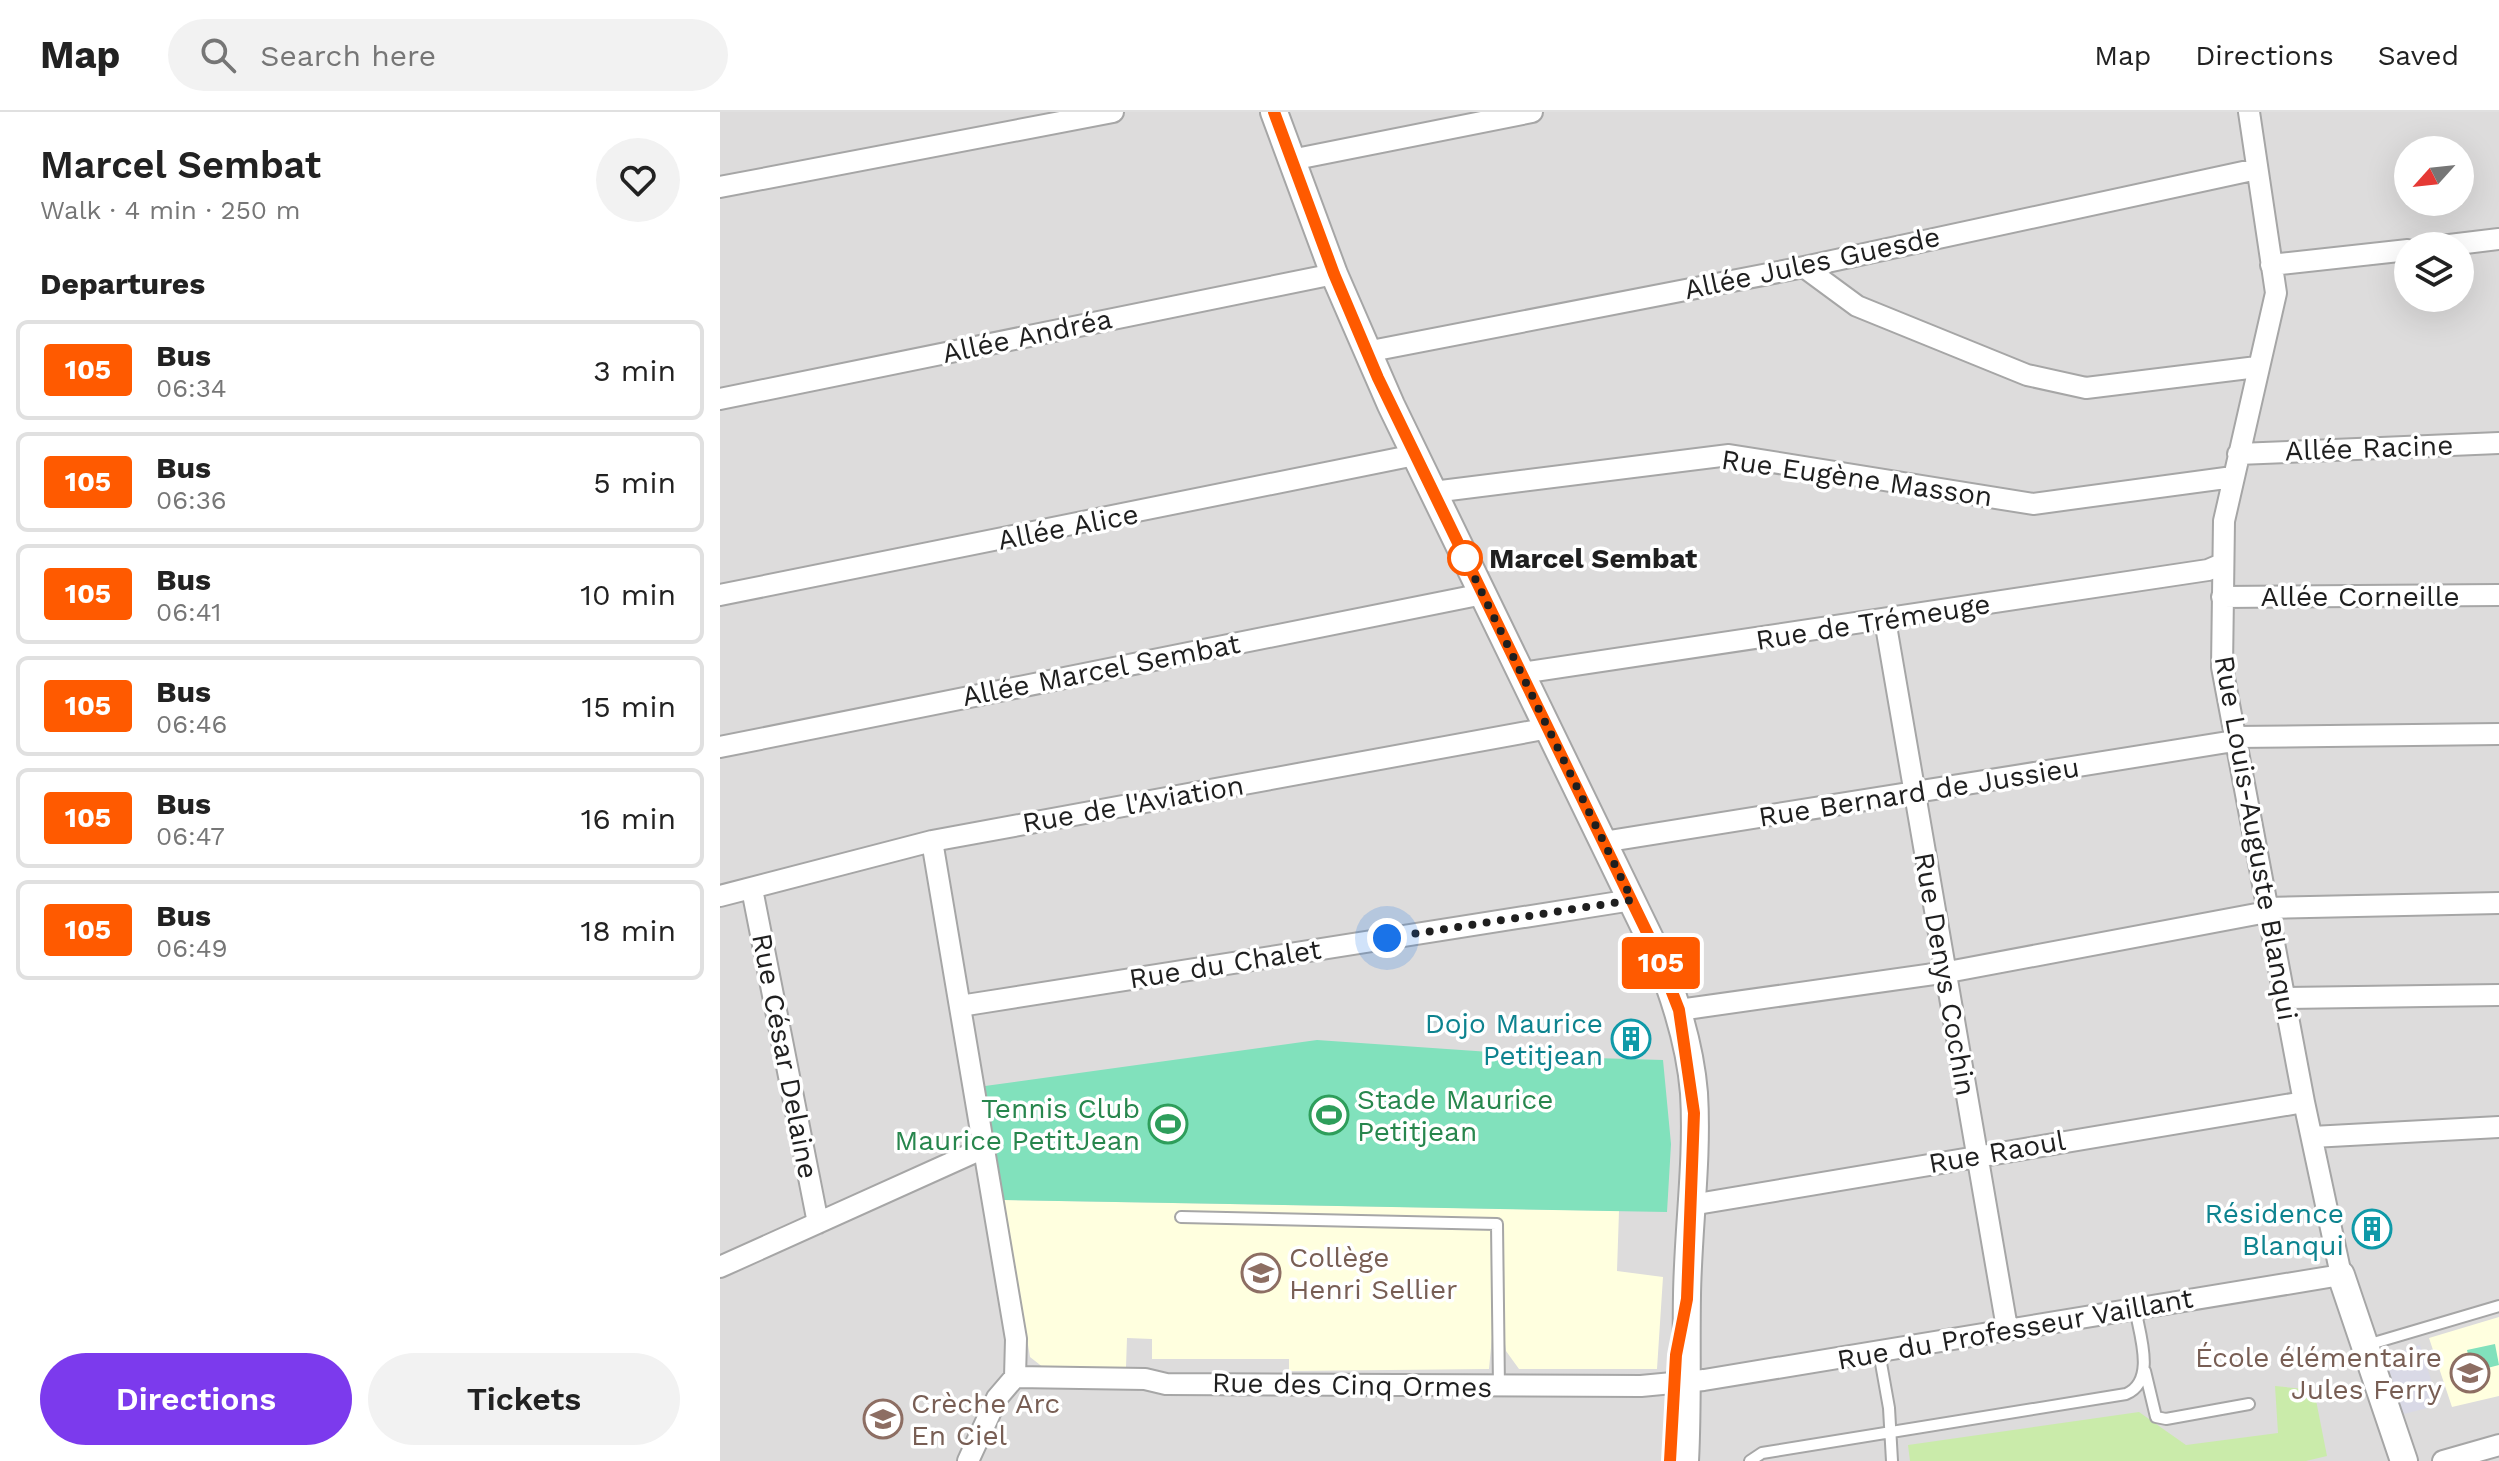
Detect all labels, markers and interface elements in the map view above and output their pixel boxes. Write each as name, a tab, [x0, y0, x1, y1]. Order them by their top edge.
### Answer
search box	[168, 19, 728, 91]
text: Map	[40, 33, 120, 77]
icon: search	[196, 33, 240, 77]
text: Search here	[260, 38, 436, 73]
text: Map	[2094, 39, 2151, 72]
text: Directions	[2195, 39, 2334, 72]
text: Saved	[2378, 39, 2459, 72]
north arrow	[2394, 136, 2474, 216]
map controls	[2394, 136, 2474, 312]
button: heart	[596, 138, 680, 222]
text: Marcel Sembat	[40, 143, 321, 187]
text: Walk · 4 min · 250 m	[40, 195, 301, 225]
street label: Allée Jules Guesde	[1681, 220, 1943, 306]
button: layers	[2394, 232, 2474, 312]
text: Departures	[40, 266, 205, 301]
street label: Allée Andréa	[939, 302, 1115, 370]
text: Bus	[156, 338, 211, 373]
text: 105	[65, 353, 111, 386]
text: 3 min	[593, 353, 676, 388]
text: 06:34	[156, 373, 227, 403]
street label: Allée Racine	[2284, 429, 2454, 467]
street label: Rue Eugène Masson	[1719, 443, 1995, 513]
text: Bus	[156, 450, 211, 485]
text: 105	[65, 465, 111, 498]
text: 5 min	[593, 465, 676, 500]
text: 06:36	[156, 485, 227, 515]
street label: Allée Alice	[995, 497, 1141, 557]
marker: Marcel Sembat	[1448, 541, 1482, 575]
place label: Marcel Sembat	[1489, 542, 1697, 575]
text: Bus	[156, 562, 211, 597]
text: 105	[65, 577, 111, 610]
text: 10 min	[580, 577, 676, 612]
street label: Allée Corneille	[2260, 580, 2460, 613]
street label: Rue de Trémeuge	[1753, 587, 1993, 657]
text: 06:41	[156, 597, 221, 627]
street label: Allée Marcel Sembat	[959, 627, 1243, 713]
street label: Rue Louis-Auguste Blanqui	[2208, 653, 2304, 1023]
text: Bus	[156, 674, 211, 709]
text: 105	[65, 689, 111, 722]
text: 15 min	[581, 689, 676, 724]
text: 06:46	[156, 709, 227, 739]
street label: Rue Bernard de Jussieu	[1756, 750, 2082, 834]
street label: Rue de l'Aviation	[1020, 768, 1246, 840]
text: Bus	[156, 786, 211, 821]
text: 105	[65, 801, 111, 834]
text: 16 min	[581, 801, 676, 836]
text: 06:47	[156, 821, 225, 851]
street label: Rue Denys Cochin	[1907, 850, 1983, 1098]
text: Bus	[156, 898, 211, 933]
text: 105	[65, 913, 111, 946]
text: 18 min	[580, 913, 676, 948]
your location	[1367, 918, 1407, 958]
street label: Rue César Delaine	[745, 930, 825, 1182]
street label: Rue du Chalet	[1127, 932, 1324, 995]
text: 06:49	[156, 933, 228, 963]
line badge: 105	[1615, 937, 1707, 989]
text: 105	[1638, 946, 1684, 979]
place label: Dojo Maurice Petitjean	[1425, 1007, 1603, 1072]
building icon: Dojo Maurice Petitjean	[1610, 1018, 1652, 1060]
place label: Stade Maurice Petitjean	[1357, 1083, 1553, 1148]
place label: Tennis Club Maurice PetitJean	[894, 1092, 1140, 1157]
sports icon: Stade Maurice Petitjean	[1308, 1094, 1350, 1136]
sports icon: Tennis Club Maurice PetitJean	[1147, 1103, 1189, 1145]
street label: Rue Raoul	[1926, 1124, 2068, 1180]
place label: Résidence Blanqui	[2205, 1197, 2344, 1262]
building icon: Résidence Blanqui	[2351, 1208, 2393, 1250]
place label: Collège Henri Sellier	[1289, 1241, 1458, 1306]
school or university icon: Collège Henri Sellier	[1240, 1252, 1282, 1294]
street label: Rue du Professeur Vaillant	[1834, 1281, 2196, 1377]
place label: École élémentaire Jules Ferry	[2195, 1341, 2443, 1406]
school or university icon: École élémentaire Jules Ferry	[2449, 1352, 2491, 1394]
button: Directions	[40, 1353, 352, 1445]
button: Tickets	[368, 1353, 680, 1445]
street label: Rue des Cinq Ormes	[1212, 1366, 1492, 1404]
place label: Crèche Arc En Ciel	[911, 1387, 1060, 1452]
school or university icon: Crèche Arc En Ciel	[862, 1398, 904, 1440]

